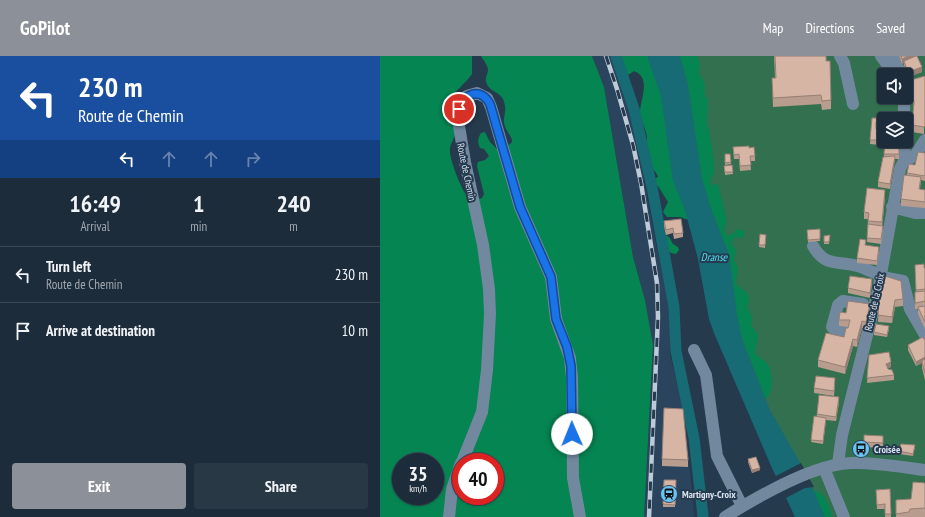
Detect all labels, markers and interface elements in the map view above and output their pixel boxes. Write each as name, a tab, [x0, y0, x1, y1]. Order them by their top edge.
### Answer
text: GoPilot	[20, 16, 70, 40]
text: Map	[763, 19, 783, 37]
text: Directions	[805, 19, 854, 37]
text: Saved	[876, 19, 905, 37]
text: 230 m	[78, 68, 142, 105]
map controls	[877, 68, 913, 148]
button: sound	[877, 68, 913, 104]
icon: left	[12, 72, 64, 124]
pin	[442, 92, 476, 126]
icon: arrive	[448, 98, 470, 120]
text: Route de Chemin	[78, 104, 184, 127]
button: layers	[877, 112, 913, 148]
street label: Route de Chemin	[454, 142, 479, 202]
icon: left	[116, 148, 138, 170]
icon: ahead	[158, 148, 180, 170]
icon: ahead	[200, 148, 222, 170]
icon: right	[242, 148, 264, 170]
text: 16:49	[69, 188, 121, 219]
text: 1	[193, 188, 204, 219]
text: 240	[276, 188, 311, 219]
text: Arrival	[80, 218, 110, 235]
text: min	[190, 218, 207, 235]
text: m	[289, 218, 298, 235]
water label: Dranse	[701, 250, 729, 264]
text: Turn left	[46, 257, 91, 276]
icon: left	[12, 264, 34, 286]
text: 230 m	[335, 265, 368, 284]
street label: Route de la Croix	[862, 272, 887, 332]
text: Route de Chemin	[46, 276, 122, 293]
icon: arrive	[12, 320, 34, 342]
text: Arrive at destination	[46, 321, 155, 340]
text: 10 m	[342, 321, 368, 340]
position arrow	[551, 413, 593, 455]
bus stop icon: Croisée	[851, 439, 871, 459]
place label: Croisée	[874, 443, 900, 456]
speed limit sign: 40	[452, 453, 504, 505]
text: 35	[408, 461, 428, 487]
button: Exit	[12, 463, 186, 509]
button: Share	[194, 463, 368, 509]
text: km/h	[409, 482, 427, 495]
station icon: Martigny-Croix	[659, 484, 679, 504]
place label: Martigny-Croix	[682, 488, 736, 501]

